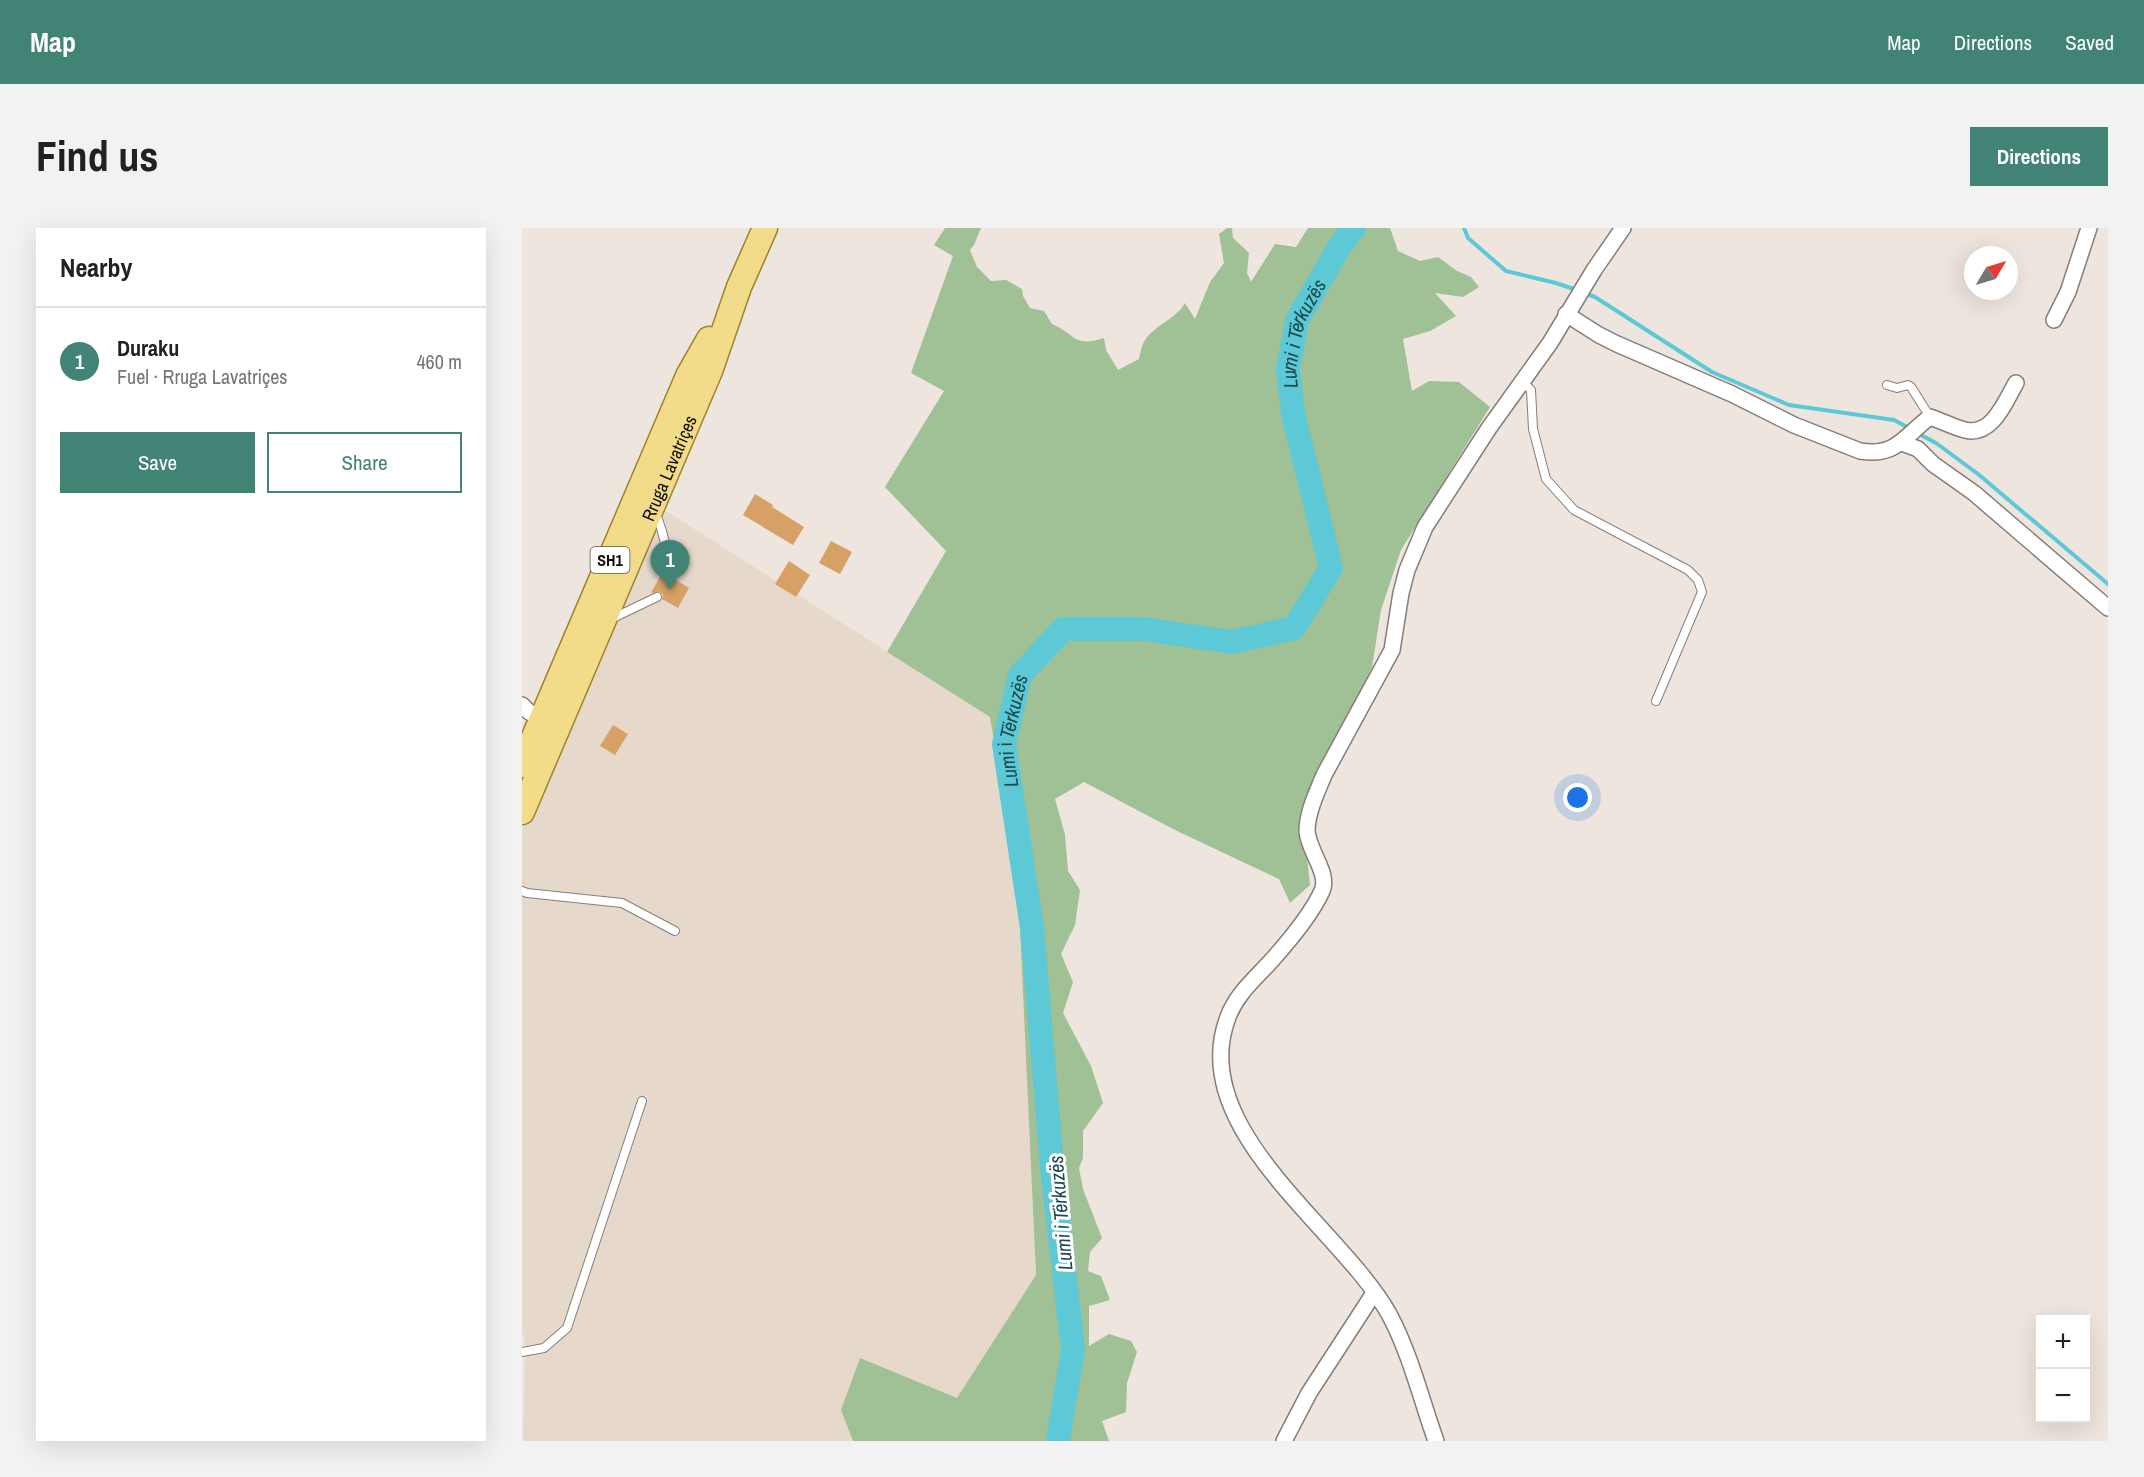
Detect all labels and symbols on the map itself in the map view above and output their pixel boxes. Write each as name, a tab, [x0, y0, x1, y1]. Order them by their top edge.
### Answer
north arrow	[1964, 246, 2018, 300]
water label: Lumi i Tërkuzës	[1274, 274, 1332, 390]
street label: Rruga Lavatriçes	[635, 411, 702, 525]
pin: 1	[650, 540, 690, 590]
road number: SH1	[590, 547, 629, 573]
water label: Lumi i Tërkuzës	[990, 672, 1033, 789]
your location	[1563, 783, 1592, 812]
water label: Lumi i Tërkuzës	[1042, 1155, 1078, 1271]

